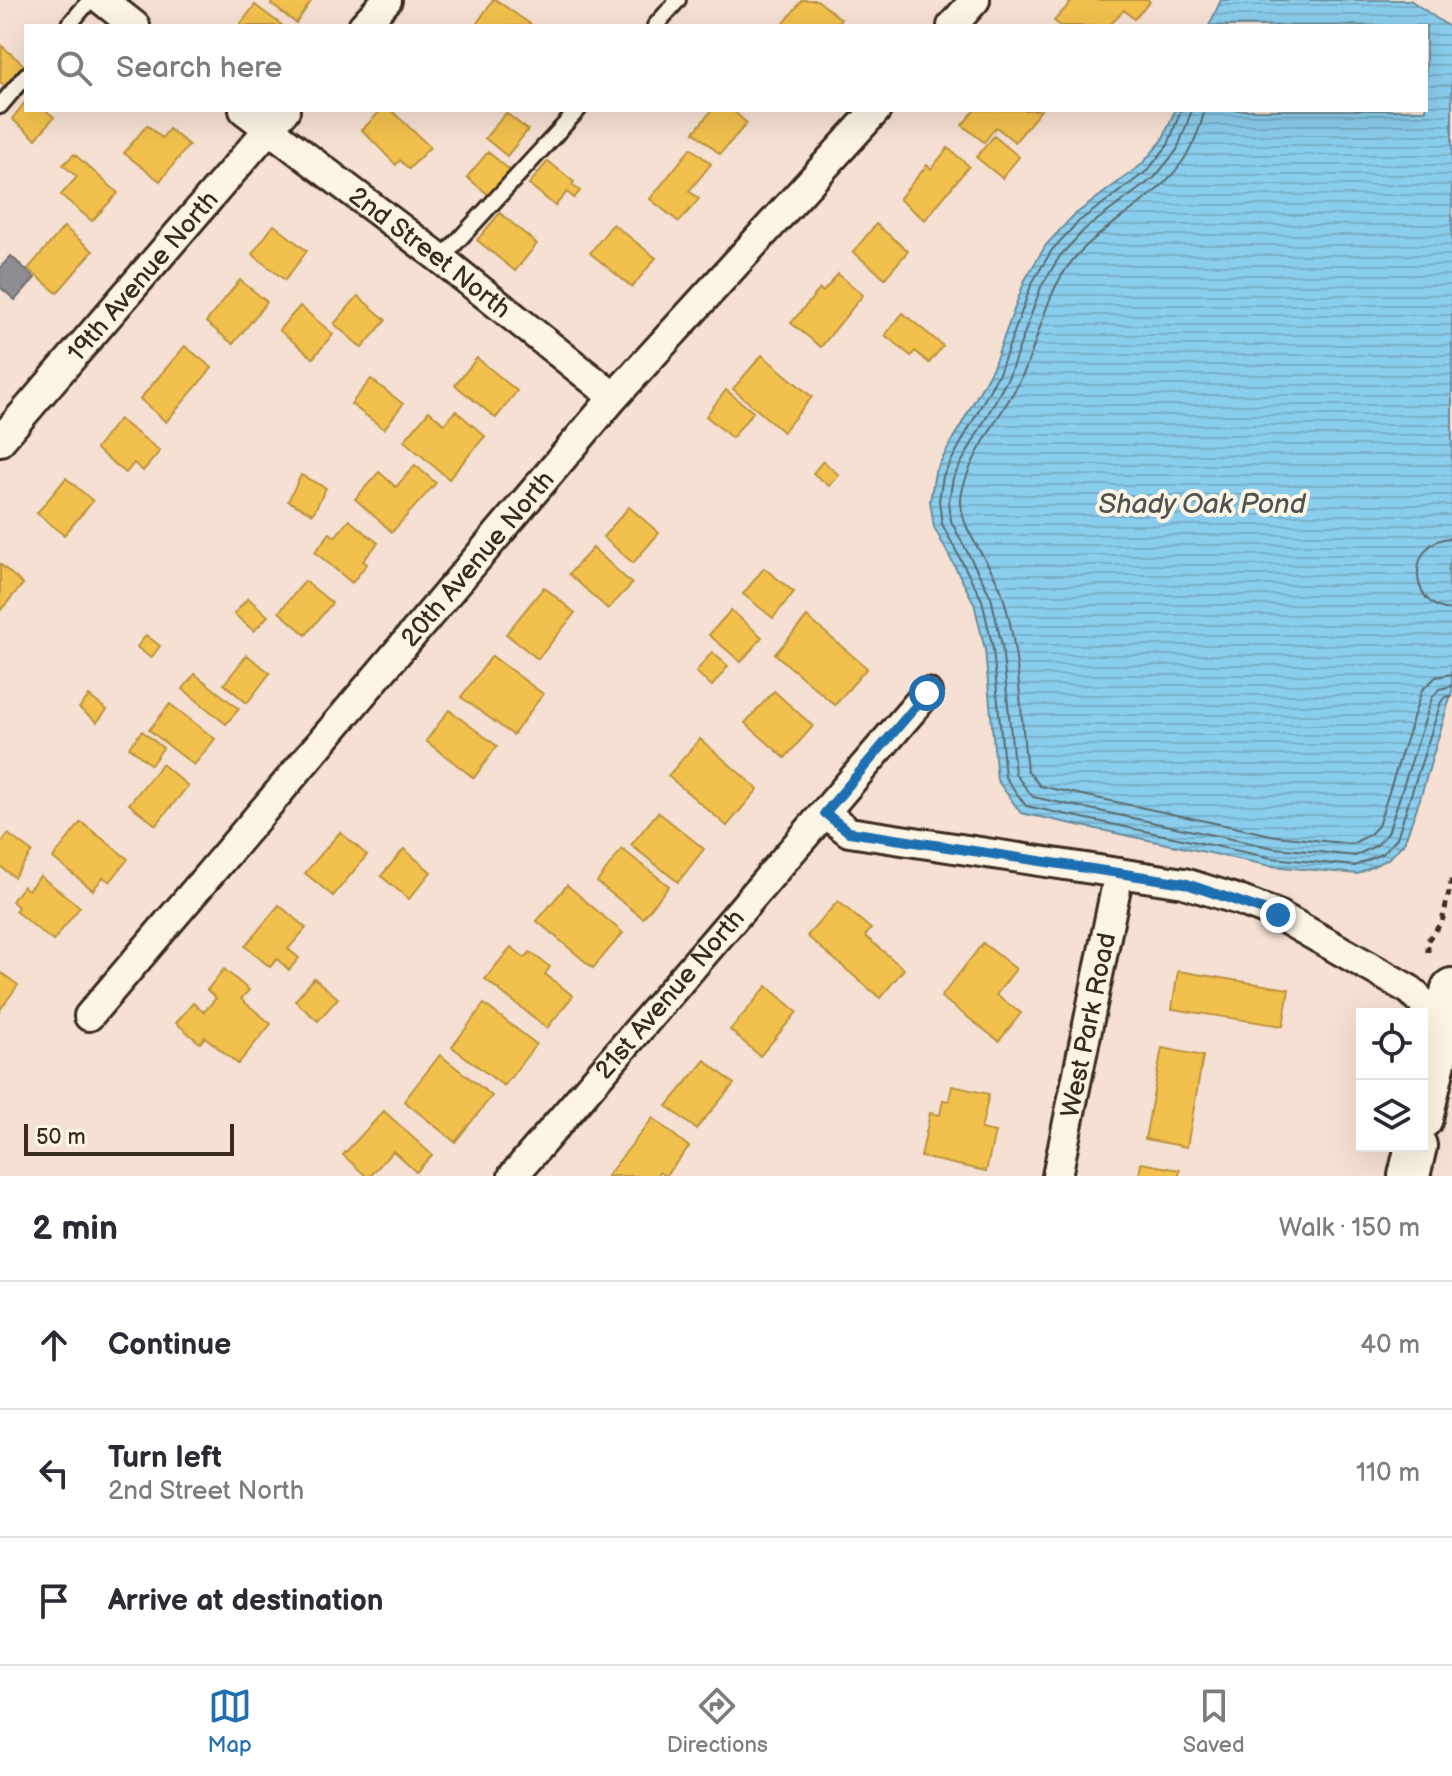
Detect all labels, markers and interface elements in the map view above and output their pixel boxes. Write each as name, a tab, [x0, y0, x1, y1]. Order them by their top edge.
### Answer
search box	[24, 24, 1428, 112]
icon: search	[52, 46, 96, 90]
text: Search here	[116, 50, 282, 86]
street label: 2nd Street North	[342, 181, 516, 325]
street label: 19th Avenue North	[61, 185, 225, 368]
street label: 20th Avenue North	[395, 465, 561, 654]
water label: Shady Oak Pond	[1098, 488, 1307, 521]
route start	[909, 675, 945, 711]
route end	[1260, 897, 1296, 933]
street label: 21st Avenue North	[589, 904, 752, 1086]
street label: West Park Road	[1055, 930, 1123, 1120]
map controls	[1356, 1008, 1428, 1152]
button: locate	[1356, 1008, 1428, 1080]
button: layers	[1356, 1080, 1428, 1152]
scale bar	[24, 1120, 234, 1156]
text: 50 m	[36, 1124, 86, 1151]
text: 2 min	[32, 1208, 118, 1249]
text: Walk · 150 m	[1279, 1213, 1420, 1244]
icon: ahead	[32, 1323, 76, 1367]
text: Continue	[108, 1327, 231, 1363]
text: 40 m	[1360, 1330, 1420, 1361]
text: Turn left	[108, 1440, 222, 1476]
icon: left	[32, 1451, 76, 1495]
text: 110 m	[1356, 1458, 1420, 1489]
text: 2nd Street North	[108, 1476, 304, 1507]
icon: arrive	[32, 1579, 76, 1623]
text: Arrive at destination	[108, 1583, 384, 1619]
tab: Map	[207, 1684, 252, 1759]
tab: Directions	[667, 1684, 768, 1759]
tab: Saved	[1183, 1684, 1245, 1759]

